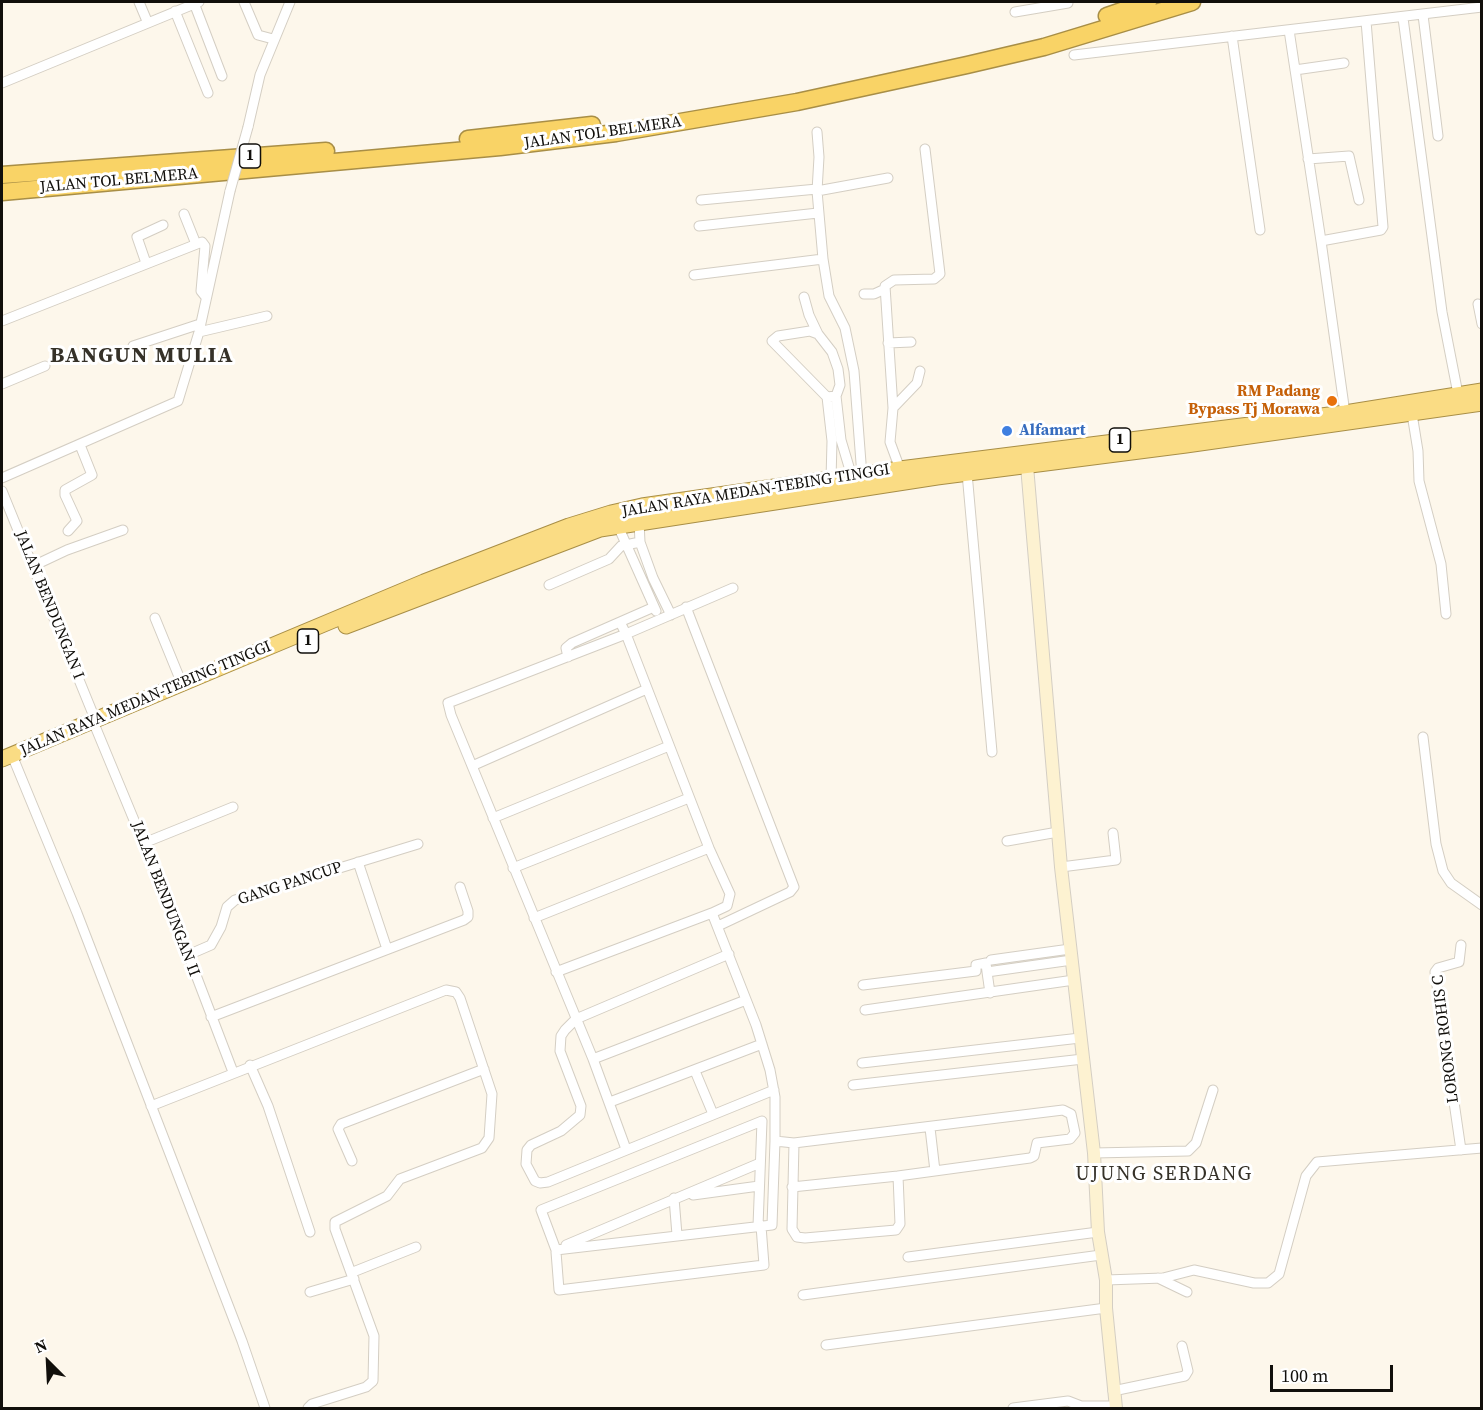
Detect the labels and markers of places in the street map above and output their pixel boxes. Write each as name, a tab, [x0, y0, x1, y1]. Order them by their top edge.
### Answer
place label: RM Padang Bypass Tj Morawa	[1188, 382, 1320, 420]
marker: RM Padang Bypass Tj Morawa	[1325, 394, 1339, 408]
place label: Alfamart	[1019, 421, 1085, 441]
marker: Alfamart	[1000, 424, 1014, 438]

